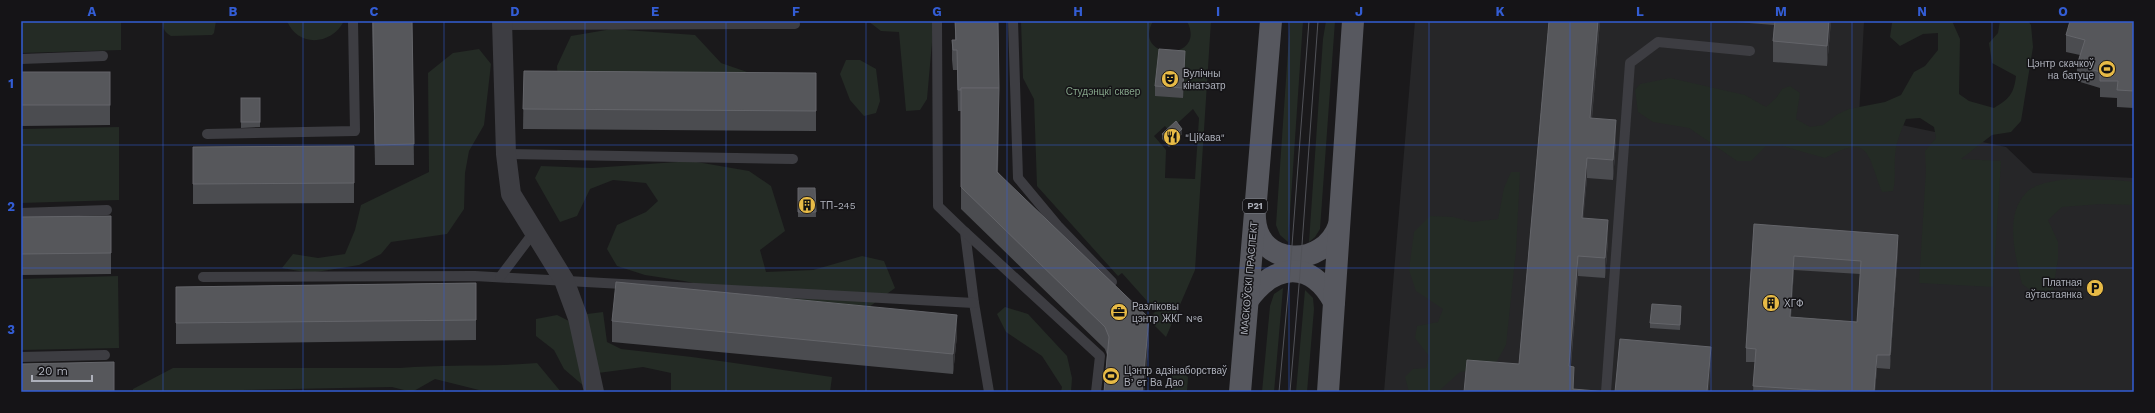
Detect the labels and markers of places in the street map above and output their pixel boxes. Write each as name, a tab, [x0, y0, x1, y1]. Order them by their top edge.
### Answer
place label: Цэнтр скачкоў на батуце	[2027, 58, 2094, 81]
sports icon: Цэнтр скачкоў на батуце	[2097, 59, 2117, 79]
place label: Вулічны кінатэатр	[1183, 68, 1226, 91]
theatre icon: Вулічны кінатэатр	[1160, 69, 1180, 89]
restaurant icon: "ЦіКава"	[1162, 127, 1182, 147]
place label: "ЦіКава"	[1185, 132, 1225, 143]
building icon: ТП-245	[797, 195, 817, 215]
place label: ТП-245	[820, 200, 856, 211]
place label: Платная аўтастаянка	[2025, 277, 2082, 300]
parking icon: Платная аўтастаянка	[2085, 278, 2105, 298]
building icon: ХГФ	[1761, 293, 1781, 313]
place label: ХГФ	[1784, 298, 1804, 309]
place label: Разліковы цэнтр ЖКГ №6	[1132, 301, 1203, 324]
office icon: Разліковы цэнтр ЖКГ №6	[1109, 302, 1129, 322]
place label: Цэнтр адзінаборстваў Вʼет Ва Дао	[1124, 365, 1227, 388]
sports icon: Цэнтр адзінаборстваў Вʼет Ва Дао	[1101, 366, 1121, 386]

